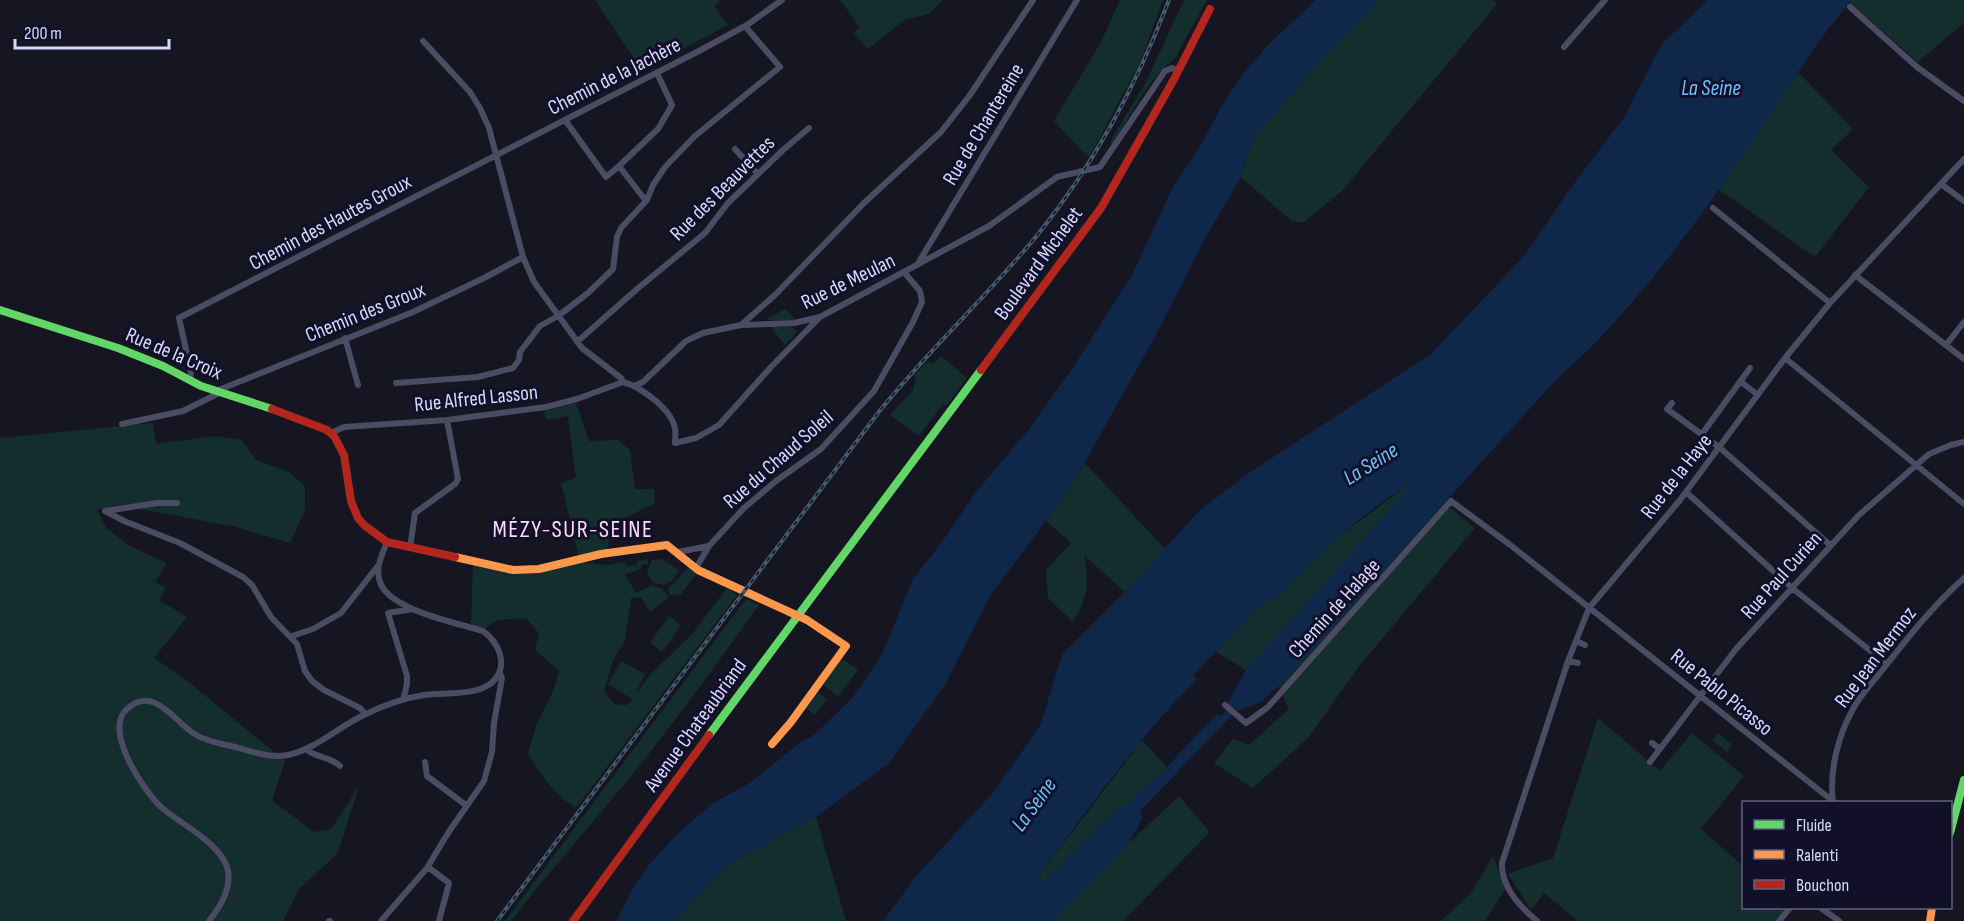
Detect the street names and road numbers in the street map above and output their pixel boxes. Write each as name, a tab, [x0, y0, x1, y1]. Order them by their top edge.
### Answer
street label: Chemin de la Jachère	[544, 32, 685, 121]
street label: Rue de Chantereine	[937, 59, 1030, 190]
street label: Rue des Beauvettes	[665, 131, 780, 246]
street label: Chemin des Hautes Groux	[245, 169, 416, 276]
street label: Boulevard Michelet	[989, 202, 1088, 325]
street label: Rue de Meulan	[797, 248, 899, 315]
street label: Chemin des Groux	[302, 277, 429, 348]
street label: Rue de la Croix	[122, 322, 226, 385]
street label: Rue Alfred Lasson	[413, 380, 539, 417]
street label: Rue du Chaud Soleil	[718, 405, 838, 514]
street label: Rue de la Haye	[1635, 429, 1717, 524]
street label: Rue Paul Curien	[1736, 526, 1827, 624]
street label: Chemin de Halage	[1283, 553, 1386, 663]
street label: Rue Jean Mermoz	[1829, 602, 1922, 713]
street label: Rue Pablo Picasso	[1666, 644, 1778, 741]
street label: Avenue Chateaubriand	[638, 654, 752, 797]

